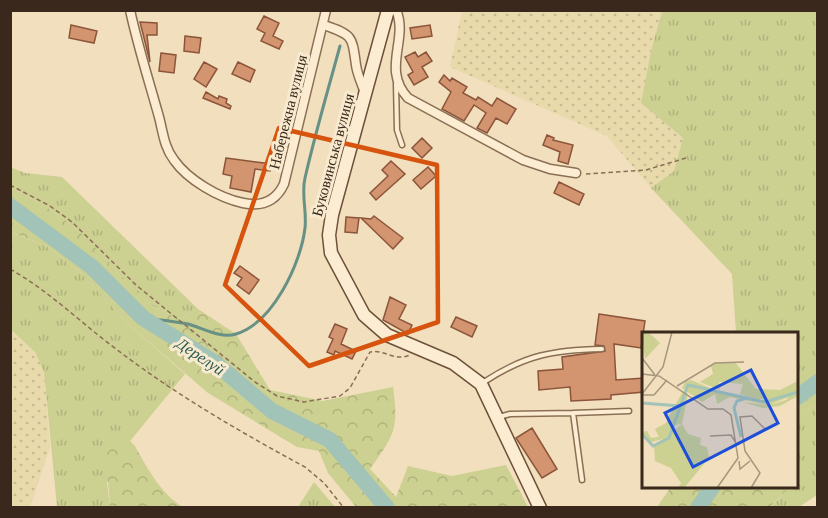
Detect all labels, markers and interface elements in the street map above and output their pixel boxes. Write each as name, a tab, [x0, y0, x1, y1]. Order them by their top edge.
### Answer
street label: Набережна вулиця	[266, 53, 310, 171]
street label: Буковинська вулиця	[309, 92, 357, 218]
inset map	[642, 332, 798, 488]
water label: Дерелуй	[171, 333, 228, 379]

